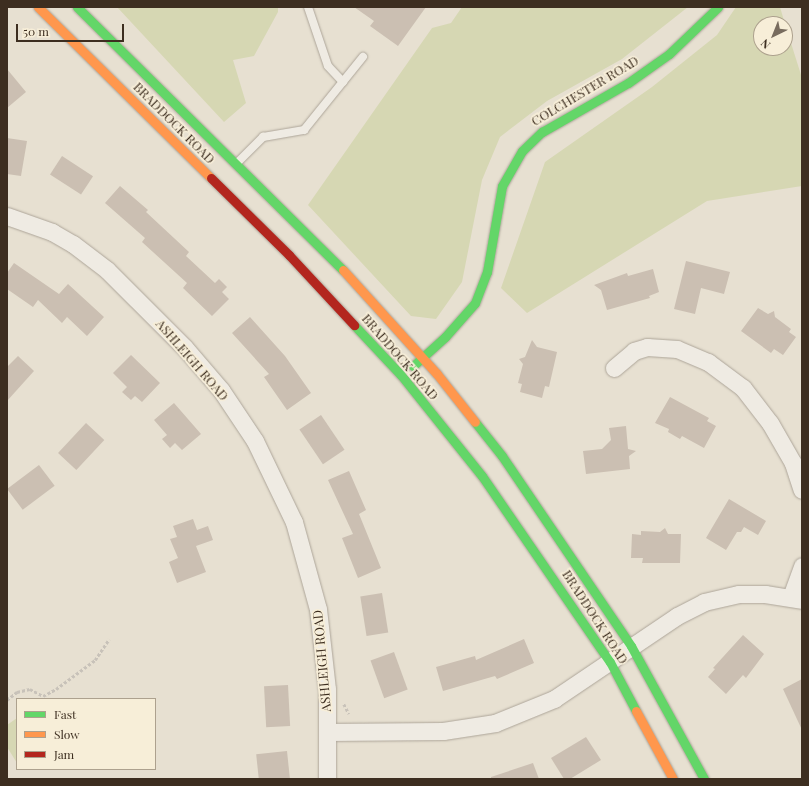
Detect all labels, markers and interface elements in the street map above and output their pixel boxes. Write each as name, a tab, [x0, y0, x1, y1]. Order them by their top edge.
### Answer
scale bar	[18, 16, 126, 42]
north arrow	[753, 16, 793, 56]
text: 50 m	[23, 23, 49, 39]
text: N	[757, 36, 773, 53]
street label: COLCHESTER ROAD	[528, 53, 642, 129]
street label: BRADDOCK ROAD	[130, 79, 218, 167]
street label: BRADDOCK ROAD	[359, 311, 441, 403]
street label: ASHLEIGH ROAD	[153, 316, 231, 404]
street label: BRADDOCK ROAD	[559, 567, 631, 667]
street label: ASHLEIGH ROAD	[310, 609, 334, 713]
legend	[16, 698, 156, 770]
text: Fast	[54, 706, 76, 722]
text: Slow	[54, 726, 80, 742]
text: Jam	[54, 746, 74, 762]

